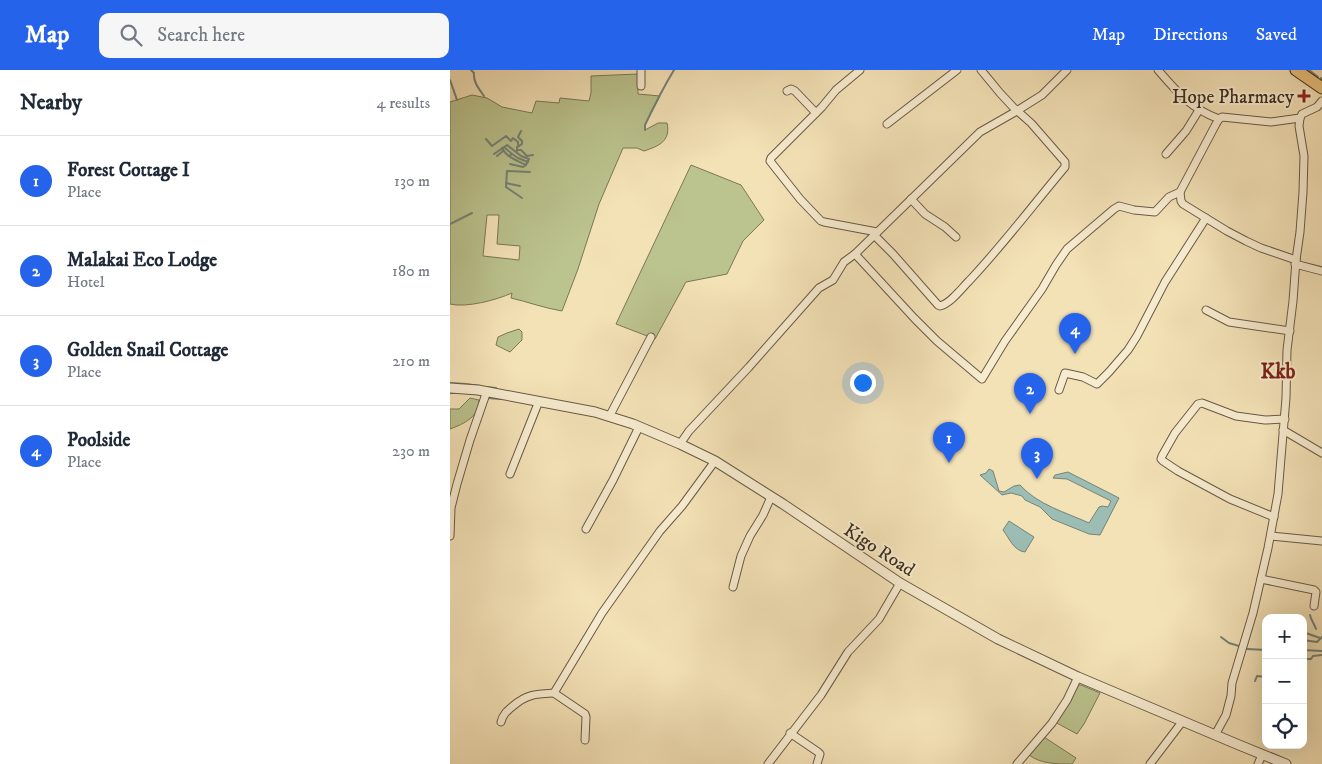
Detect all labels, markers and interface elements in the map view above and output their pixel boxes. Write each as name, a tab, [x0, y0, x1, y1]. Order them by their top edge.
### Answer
search box	[99, 13, 449, 58]
text: Map	[25, 20, 69, 50]
icon: search	[117, 21, 145, 49]
text: Search here	[157, 24, 245, 47]
text: Map	[1092, 24, 1125, 46]
text: Directions	[1153, 24, 1228, 46]
text: Saved	[1256, 24, 1297, 46]
place label: Hope Pharmacy	[1172, 86, 1295, 109]
text: Nearby	[20, 90, 82, 116]
marker: Hope Pharmacy	[1298, 90, 1310, 102]
text: 4 results	[377, 93, 430, 113]
text: Forest Cottage I	[67, 159, 190, 182]
text: 1	[33, 171, 39, 191]
text: 130 m	[394, 171, 430, 191]
text: Place	[67, 182, 101, 202]
text: Malakai Eco Lodge	[67, 249, 217, 272]
text: 2	[32, 261, 40, 281]
text: 180 m	[392, 261, 430, 281]
text: Hotel	[67, 272, 105, 292]
pin: 4	[1059, 313, 1091, 354]
text: Golden Snail Cottage	[67, 339, 228, 362]
text: 3	[33, 351, 39, 371]
text: 210 m	[392, 351, 430, 371]
district label: Kkb	[1261, 359, 1296, 385]
text: Place	[67, 362, 101, 382]
your location	[850, 370, 876, 396]
pin: 2	[1014, 373, 1046, 414]
pin: 1	[933, 422, 965, 463]
text: Poolside	[67, 429, 130, 452]
pin: 3	[1021, 438, 1053, 479]
text: 4	[31, 441, 41, 461]
text: 230 m	[392, 441, 430, 461]
text: Place	[67, 452, 101, 472]
street label: Kigo Road	[839, 519, 919, 582]
map controls	[1262, 614, 1307, 749]
button: +	[1262, 614, 1307, 659]
button: −	[1262, 659, 1307, 704]
button: locate	[1262, 704, 1307, 749]

